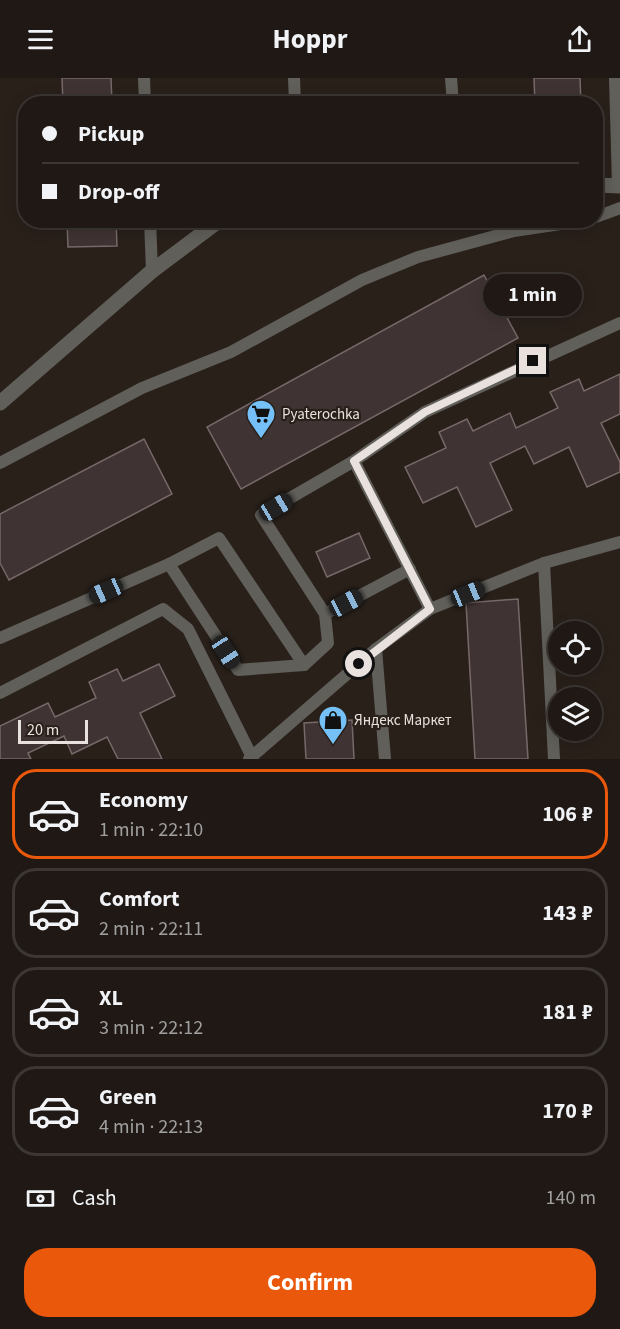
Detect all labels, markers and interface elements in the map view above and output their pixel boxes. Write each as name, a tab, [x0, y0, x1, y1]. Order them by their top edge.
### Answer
text: Hoppr	[273, 20, 347, 59]
icon: menu	[24, 23, 57, 56]
icon: share	[563, 23, 596, 56]
text: Pickup	[78, 118, 144, 150]
text: Drop-off	[78, 176, 159, 208]
callout: 1 min	[484, 274, 582, 316]
text: 1 min	[508, 281, 557, 309]
route end	[519, 347, 546, 374]
supermarket icon: Pyaterochka	[245, 398, 277, 440]
place label: Pyaterochka	[282, 404, 360, 425]
car	[256, 490, 296, 524]
car	[86, 575, 126, 607]
car	[448, 579, 488, 609]
car	[326, 587, 366, 619]
map controls	[548, 621, 602, 741]
button: locate	[548, 621, 602, 675]
car	[209, 632, 243, 672]
route start	[345, 650, 372, 677]
button: layers	[548, 687, 602, 741]
shop icon: Яндекс Маркет	[317, 704, 349, 746]
place label: Яндекс Маркет	[354, 710, 452, 731]
scale bar	[18, 717, 88, 744]
text: 20 m	[27, 719, 59, 741]
text: Economy	[99, 784, 188, 816]
icon: car	[27, 787, 81, 841]
text: 106 ₽	[542, 798, 593, 830]
text: 1 min · 22:10	[99, 816, 203, 844]
text: Comfort	[99, 883, 180, 915]
icon: car	[27, 886, 81, 940]
text: 143 ₽	[542, 897, 593, 929]
text: 2 min · 22:11	[99, 915, 203, 943]
text: XL	[99, 982, 123, 1014]
icon: car	[27, 985, 81, 1039]
text: 181 ₽	[542, 996, 593, 1028]
text: 3 min · 22:12	[99, 1014, 203, 1042]
text: Green	[99, 1081, 157, 1113]
icon: car	[27, 1084, 81, 1138]
text: 170 ₽	[542, 1095, 593, 1127]
text: 4 min · 22:13	[99, 1113, 203, 1141]
icon: cash	[24, 1182, 57, 1215]
text: Cash	[72, 1182, 117, 1214]
text: 140 m	[546, 1184, 596, 1212]
button: Confirm	[24, 1248, 596, 1317]

